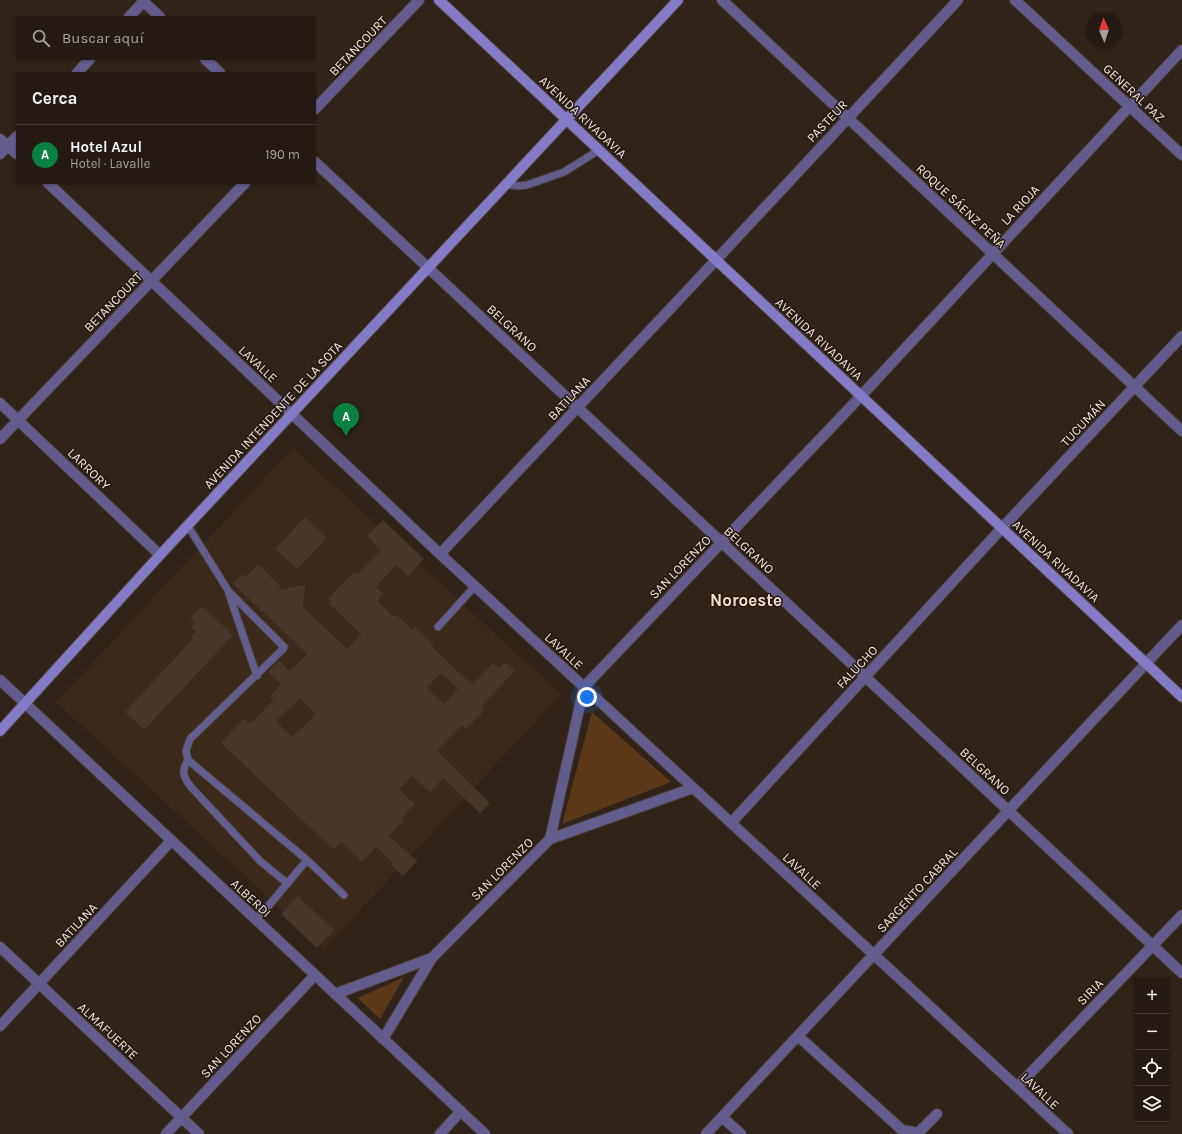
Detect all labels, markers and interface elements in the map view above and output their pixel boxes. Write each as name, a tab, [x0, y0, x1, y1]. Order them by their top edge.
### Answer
north arrow	[1086, 12, 1122, 48]
street label: BETANCOURT	[326, 13, 390, 79]
search box	[16, 16, 316, 60]
icon: search	[30, 27, 52, 49]
text: Buscar aquí	[62, 29, 144, 47]
street label: GENERAL PAZ	[1100, 61, 1168, 125]
street label: AVENIDA RIVADAVIA	[536, 73, 630, 162]
text: Cerca	[32, 88, 77, 108]
street label: PASTEUR	[804, 97, 850, 145]
text: Hotel Azul	[70, 138, 142, 156]
text: A	[41, 147, 49, 162]
text: 190 m	[265, 147, 300, 162]
text: Hotel · Lavalle	[70, 156, 150, 171]
street label: ROQUE SÁENZ PEÑA	[913, 159, 1011, 252]
street label: LA RIOJA	[998, 181, 1043, 228]
street label: BETANCOURT	[81, 269, 145, 335]
street label: AVENIDA RIVADAVIA	[772, 295, 866, 384]
street label: BELGRANO	[484, 301, 540, 355]
street label: AVENIDA INTENDENTE DE LA SOTA	[201, 338, 345, 492]
street label: LAVALLE	[236, 342, 280, 386]
street label: BATILANA	[545, 372, 594, 423]
street label: TUCUMÁN	[1056, 395, 1109, 450]
pin: A	[333, 403, 359, 436]
street label: LARRORY	[65, 445, 113, 493]
street label: AVENIDA RIVADAVIA	[1009, 517, 1103, 606]
street label: BELGRANO	[721, 523, 777, 577]
street label: SAN LORENZO	[646, 532, 714, 602]
district label: Noroeste	[710, 590, 782, 610]
street label: LAVALLE	[542, 629, 586, 673]
street label: FALUCHO	[833, 642, 881, 692]
your location	[577, 687, 597, 707]
street label: BELGRANO	[957, 744, 1013, 798]
street label: SAN LORENZO	[468, 835, 536, 903]
street label: SARGENTO CABRAL	[874, 844, 960, 936]
street label: LAVALLE	[780, 849, 824, 893]
street label: ALBERDI	[228, 876, 274, 920]
street label: BATILANA	[52, 899, 101, 950]
street label: SIRIA	[1074, 975, 1106, 1008]
map controls	[1134, 978, 1170, 1122]
button: +	[1134, 978, 1170, 1014]
street label: ALMAFUERTE	[75, 999, 141, 1063]
street label: SAN LORENZO	[198, 1011, 264, 1081]
button: −	[1134, 1014, 1170, 1050]
button: locate	[1134, 1050, 1170, 1086]
street label: LAVALLE	[1018, 1069, 1062, 1113]
button: layers	[1134, 1086, 1170, 1122]

